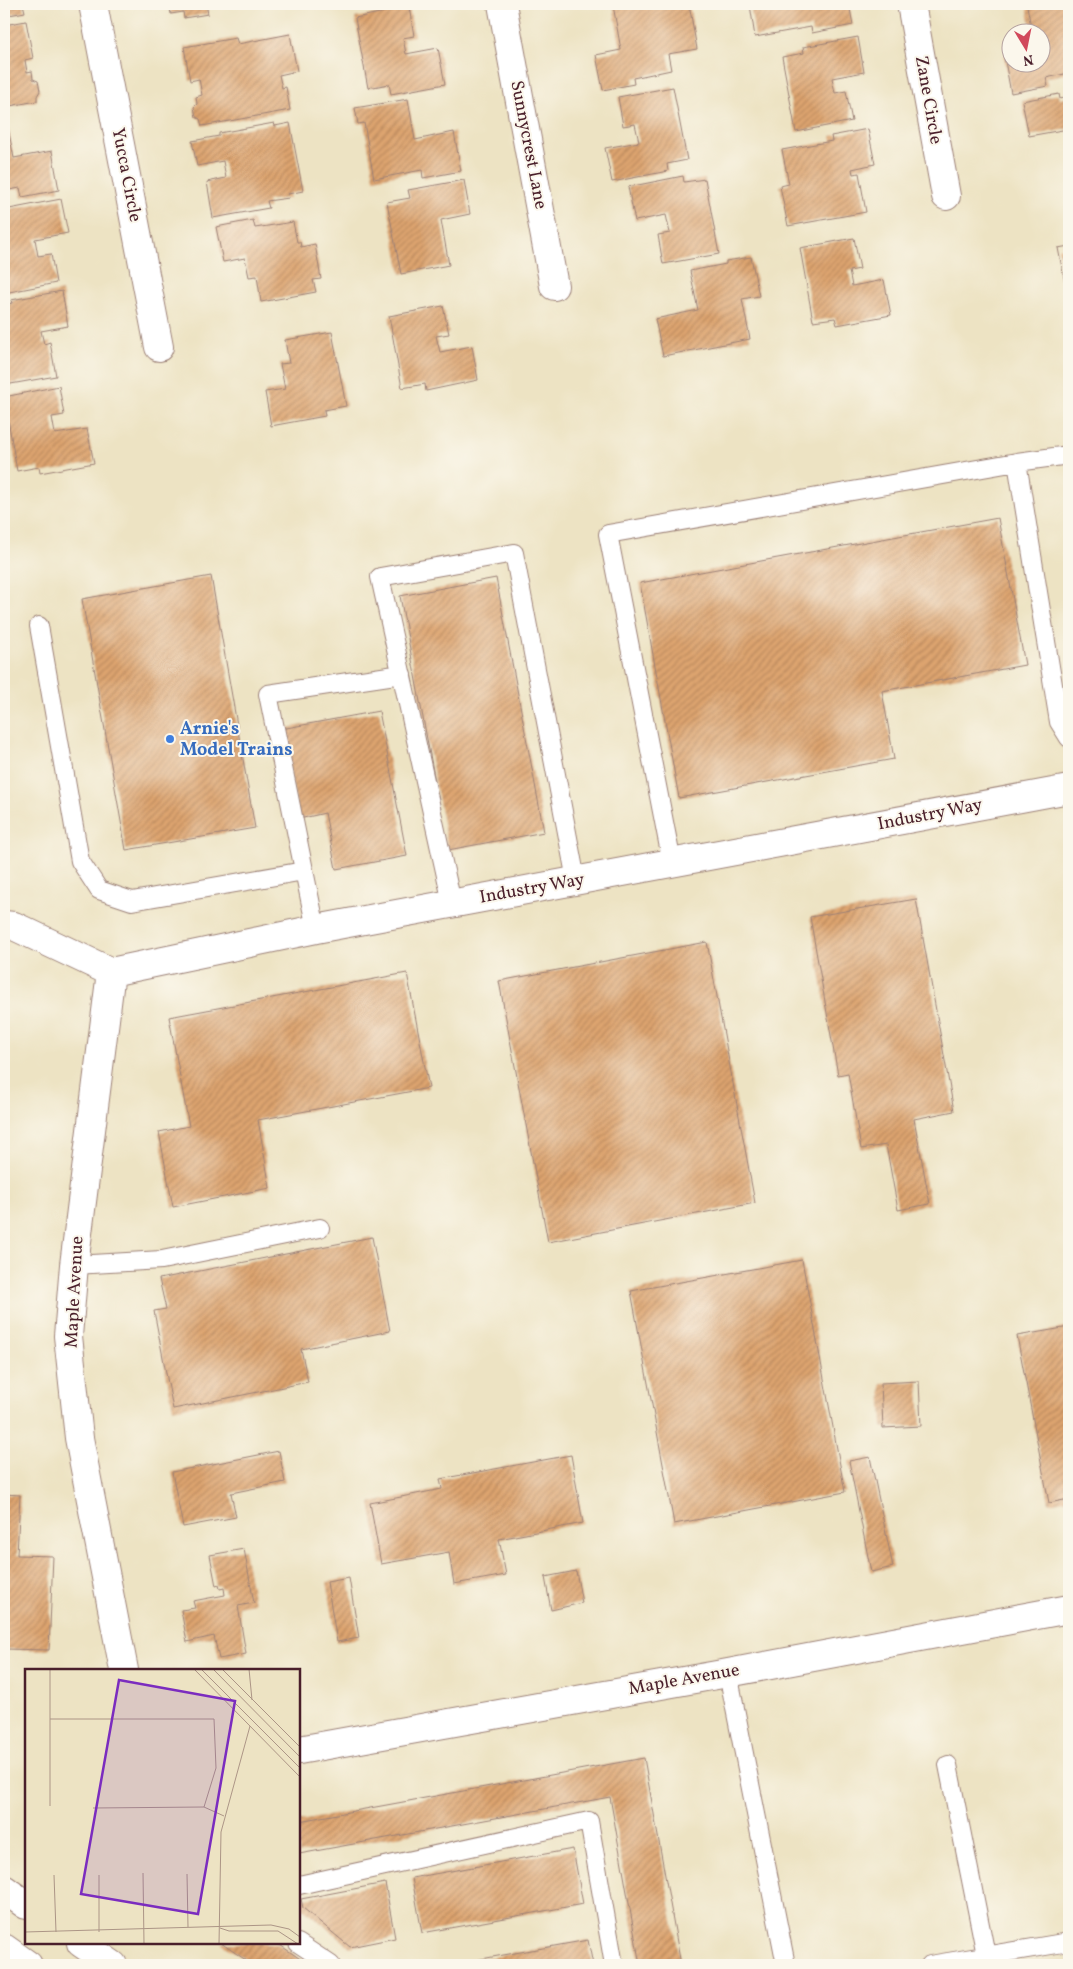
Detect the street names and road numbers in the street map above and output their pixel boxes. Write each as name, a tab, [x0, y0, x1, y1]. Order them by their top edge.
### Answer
street label: Zane Circle	[908, 54, 948, 146]
street label: Sunnycrest Lane	[503, 79, 553, 211]
street label: Yucca Circle	[105, 126, 147, 224]
street label: Industry Way	[875, 793, 985, 837]
street label: Industry Way	[478, 867, 587, 911]
street label: Maple Avenue	[60, 1235, 90, 1349]
street label: Maple Avenue	[627, 1658, 741, 1702]

